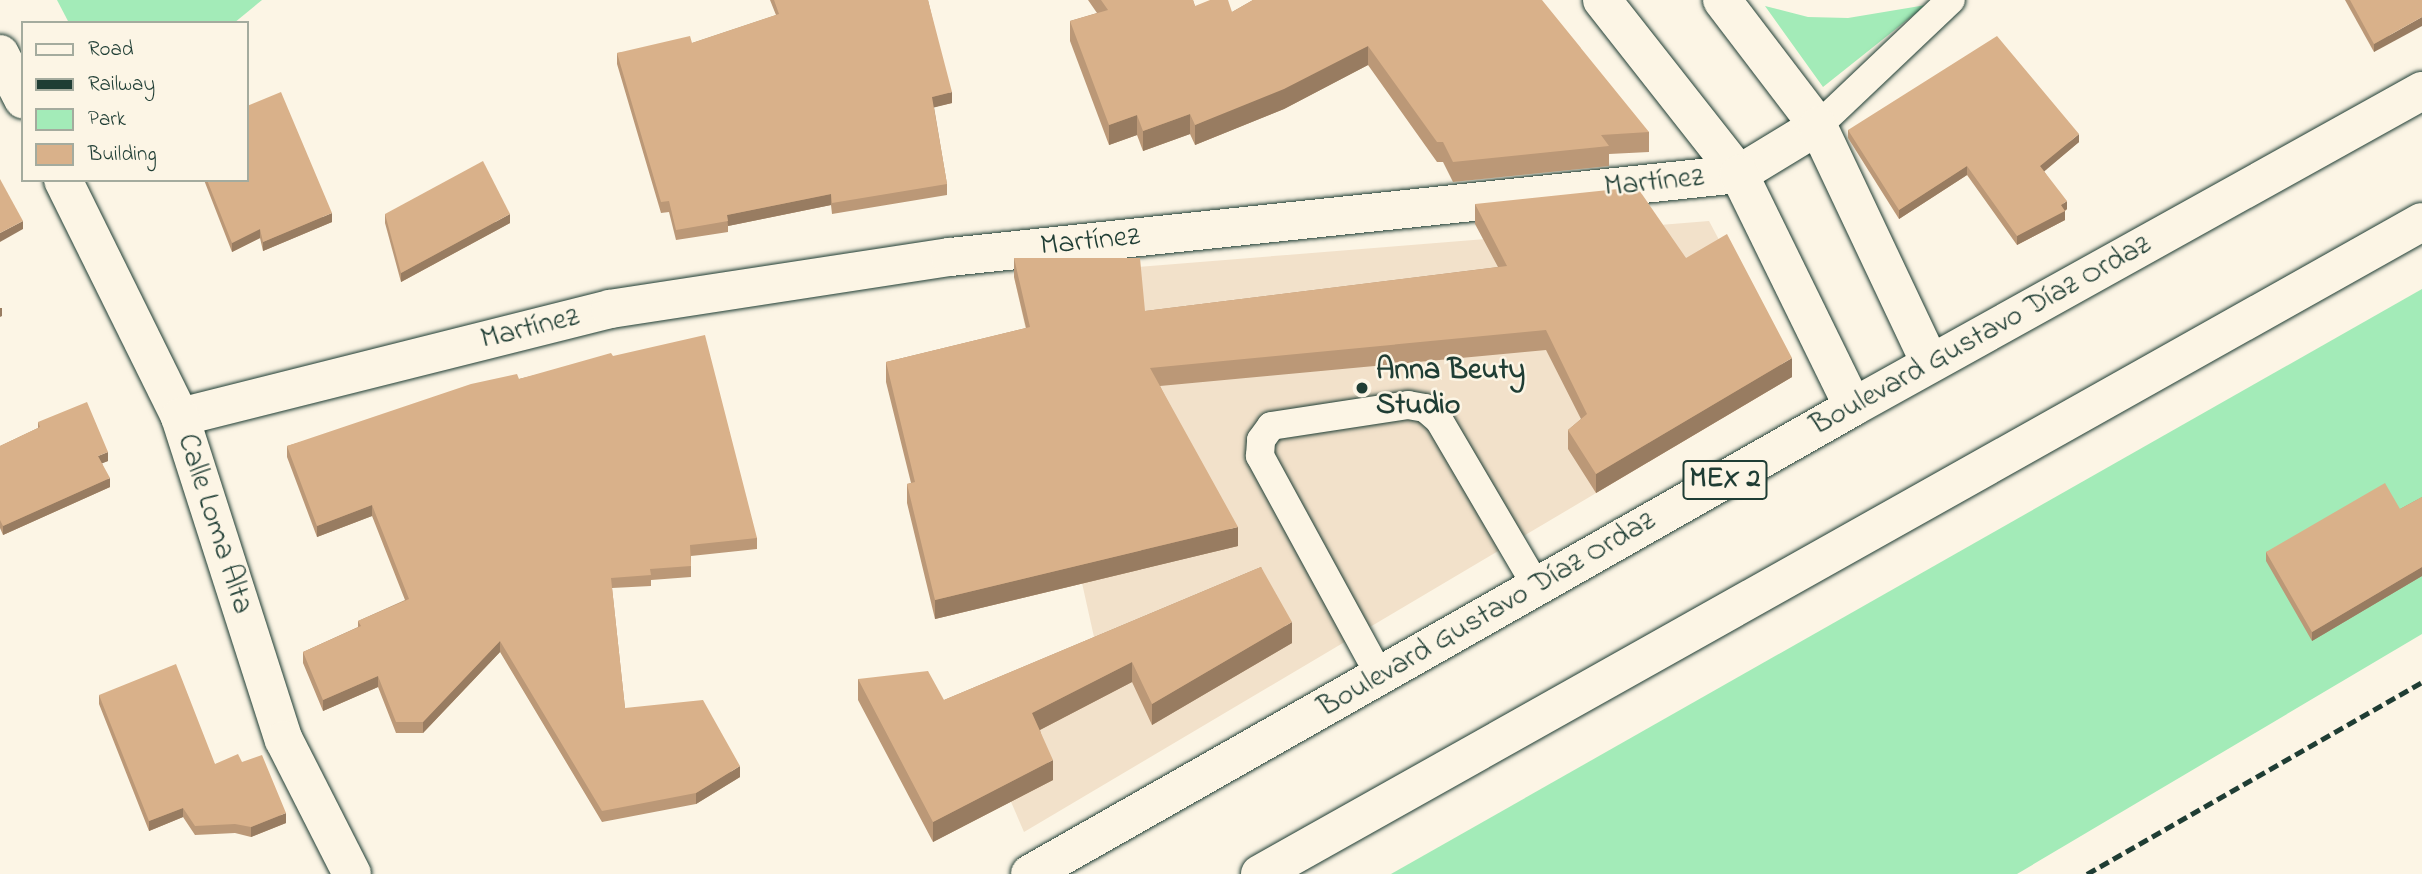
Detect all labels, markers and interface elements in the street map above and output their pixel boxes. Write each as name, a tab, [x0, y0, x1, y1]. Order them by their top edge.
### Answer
legend	[21, 21, 248, 182]
text: Road	[88, 35, 134, 65]
text: Railway	[88, 70, 155, 100]
text: Park	[88, 105, 126, 135]
text: Building	[88, 140, 157, 170]
street label: Martínez	[1602, 160, 1706, 206]
street label: Martínez	[1038, 219, 1142, 265]
street label: Boulevard Gustavo Díaz Ordaz	[1805, 227, 2157, 445]
street label: Martínez	[477, 299, 583, 359]
place label: Anna Beuty Studio	[1376, 353, 1525, 424]
marker: Anna Beuty Studio	[1354, 380, 1370, 396]
street label: Calle Loma Alta	[168, 429, 260, 619]
road number: MEX 2	[1681, 456, 1769, 504]
street label: Boulevard Gustavo Díaz Ordaz	[1312, 504, 1662, 726]

